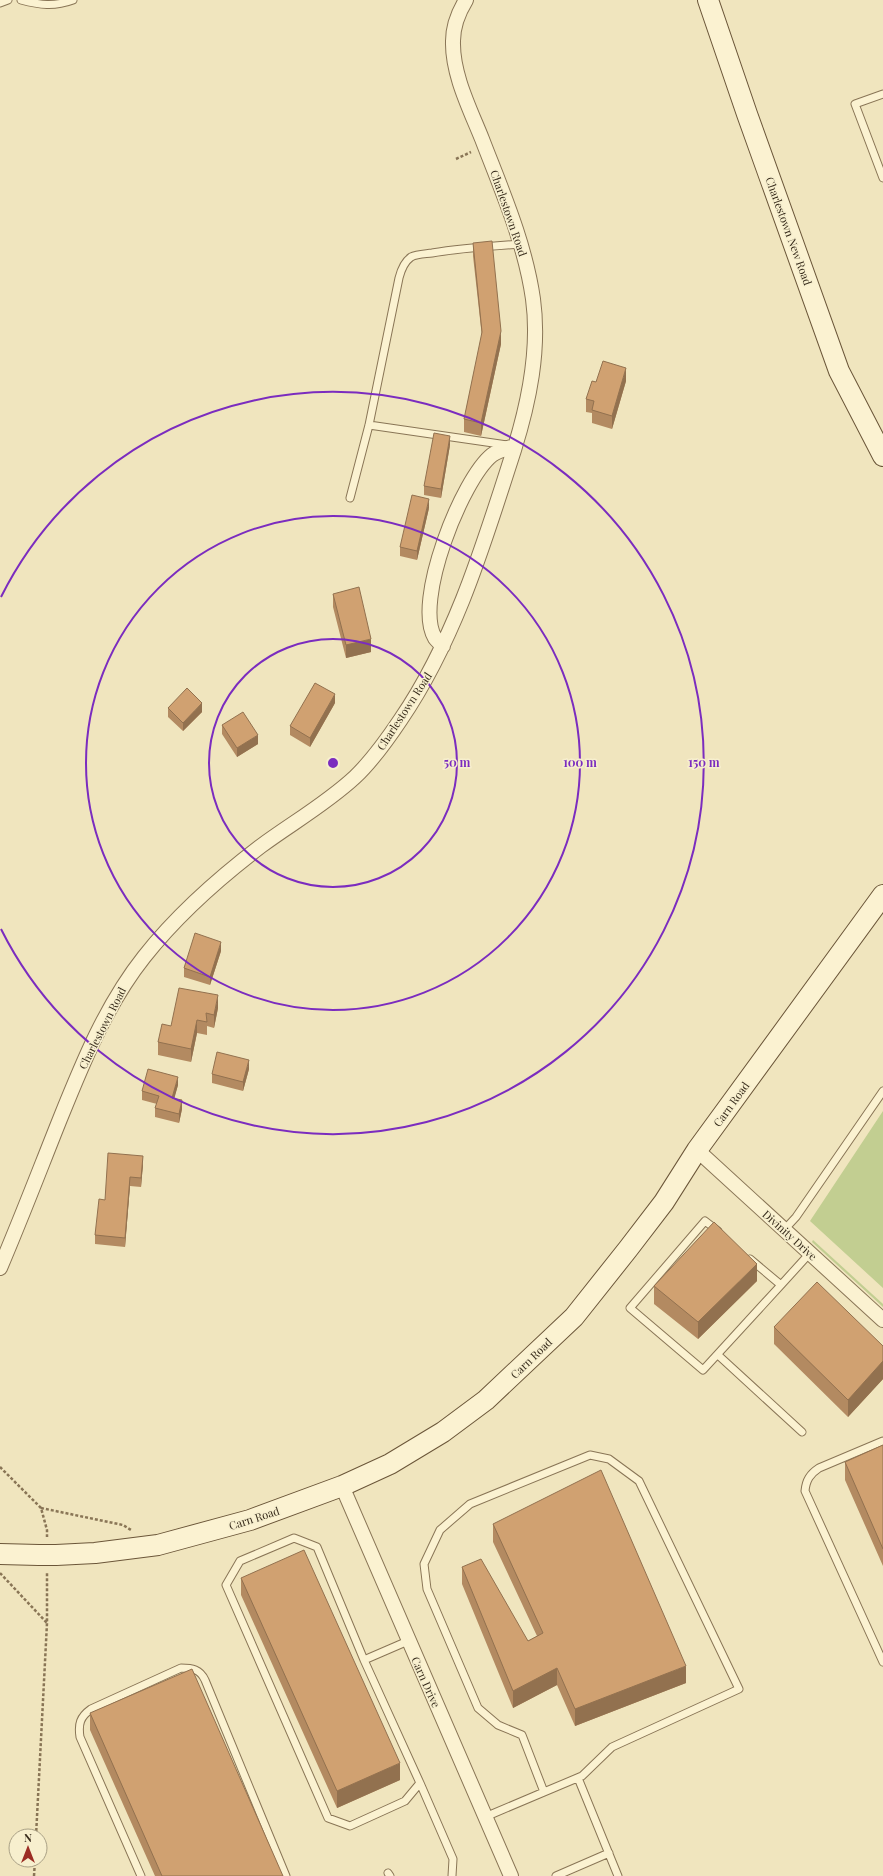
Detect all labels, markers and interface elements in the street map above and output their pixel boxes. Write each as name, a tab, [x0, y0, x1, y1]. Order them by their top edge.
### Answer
street label: Charlestown Road	[487, 168, 531, 259]
street label: Charlestown New Road	[762, 175, 816, 288]
street label: Charlestown Road	[373, 669, 435, 753]
text: 50 m	[444, 754, 471, 770]
text: 100 m	[563, 754, 597, 770]
text: 150 m	[688, 754, 720, 770]
centre of rings	[326, 756, 340, 770]
street label: Charlestown Road	[75, 984, 129, 1072]
street label: Carn Road	[710, 1078, 753, 1130]
street label: Divinity Drive	[760, 1207, 821, 1264]
street label: Carn Road	[507, 1334, 555, 1382]
street label: Carn Road	[227, 1503, 282, 1533]
street label: Carn Drive	[408, 1654, 444, 1710]
north arrow	[8, 1828, 48, 1868]
text: N	[24, 1830, 32, 1845]

